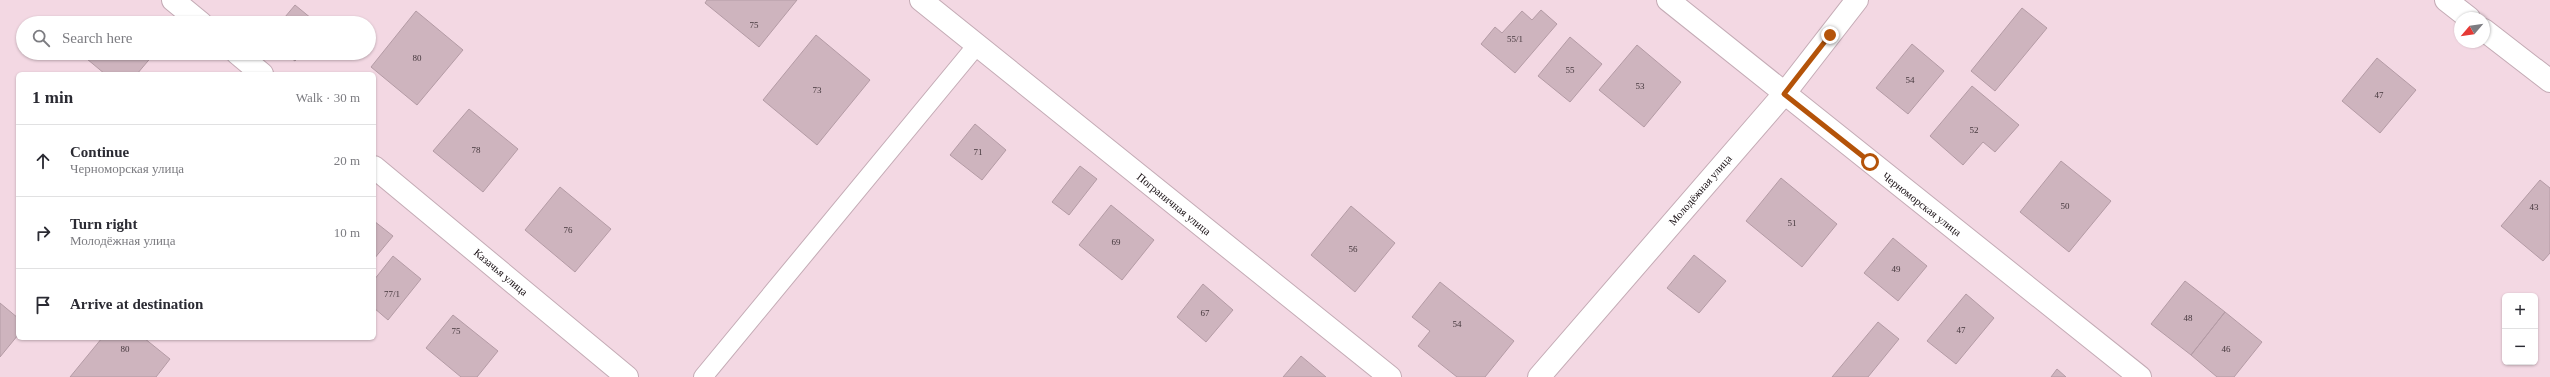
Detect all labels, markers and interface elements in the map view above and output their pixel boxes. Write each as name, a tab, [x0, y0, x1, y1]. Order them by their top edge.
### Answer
north arrow	[2454, 12, 2490, 48]
search box	[16, 16, 376, 60]
house number: 75	[750, 20, 759, 30]
route end	[1821, 26, 1839, 44]
icon: search	[30, 27, 52, 49]
text: Search here	[62, 30, 132, 46]
house number: 55/1	[1507, 34, 1523, 44]
house number: 80	[413, 53, 422, 63]
house number: 55	[1566, 65, 1575, 75]
house number: 54	[1906, 75, 1915, 85]
house number: 53	[1636, 81, 1645, 91]
house number: 73	[813, 85, 822, 95]
text: 1 min	[32, 88, 73, 107]
text: Walk · 30 m	[296, 90, 360, 105]
house number: 47	[2375, 90, 2384, 100]
house number: 52	[1970, 125, 1979, 135]
text: Continue	[70, 144, 129, 160]
house number: 78	[472, 145, 481, 155]
house number: 71	[974, 147, 983, 157]
icon: ahead	[32, 150, 54, 172]
street label: Молодёжная улица	[1666, 152, 1734, 228]
text: 20 m	[334, 153, 360, 168]
route start	[1861, 153, 1879, 171]
text: Черноморская улица	[70, 161, 184, 176]
street label: Черноморская улица	[1880, 170, 1964, 239]
street label: Пограничная улица	[1135, 171, 1213, 237]
house number: 50	[2061, 201, 2070, 211]
house number: 43	[2530, 202, 2539, 212]
text: Turn right	[70, 216, 137, 232]
house number: 51	[1788, 218, 1797, 228]
icon: right	[32, 222, 54, 244]
text: 10 m	[334, 225, 360, 240]
house number: 76	[564, 225, 573, 235]
text: Молодёжная улица	[70, 233, 176, 248]
house number: 69	[1112, 237, 1121, 247]
house number: 56	[1349, 244, 1358, 254]
street label: Казачья улица	[472, 246, 530, 298]
house number: 49	[1892, 264, 1901, 274]
house number: 77/1	[384, 289, 400, 299]
map controls	[2502, 293, 2538, 365]
button: +	[2502, 293, 2538, 329]
icon: arrive	[32, 294, 54, 316]
text: Arrive at destination	[70, 296, 203, 312]
house number: 67	[1201, 308, 1210, 318]
house number: 48	[2184, 313, 2193, 323]
house number: 54	[1453, 319, 1462, 329]
house number: 47	[1957, 325, 1966, 335]
house number: 75	[452, 326, 461, 336]
button: −	[2502, 329, 2538, 365]
house number: 80	[121, 344, 130, 354]
house number: 46	[2222, 344, 2231, 354]

